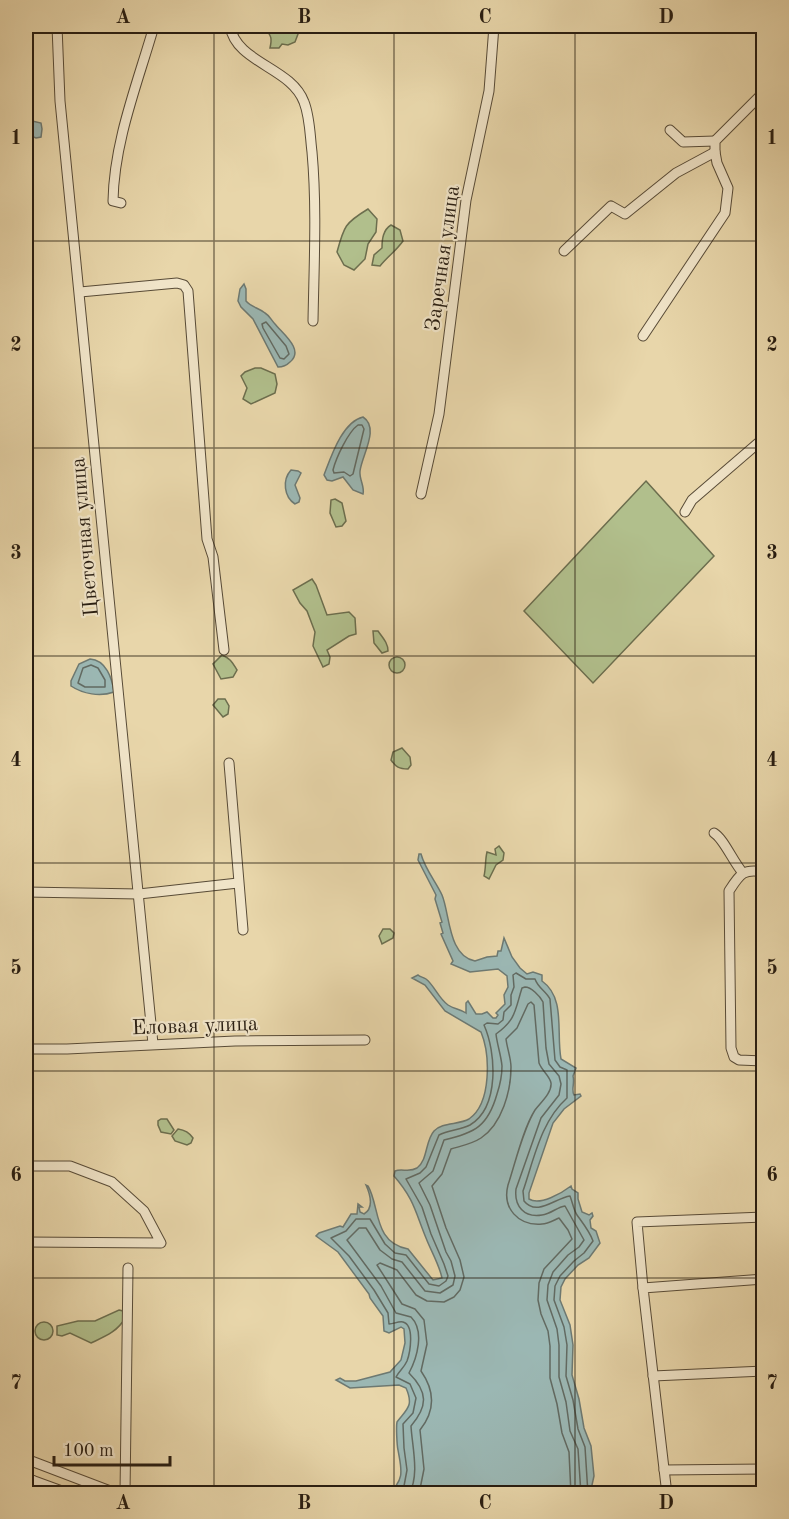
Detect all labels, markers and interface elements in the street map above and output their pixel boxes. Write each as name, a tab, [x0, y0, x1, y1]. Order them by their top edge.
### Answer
text: A	[115, 8, 131, 28]
text: B	[297, 8, 311, 28]
text: C	[478, 8, 492, 28]
text: D	[658, 8, 674, 28]
text: 1	[10, 129, 22, 149]
text: 1	[766, 129, 778, 149]
street label: Заречная улица	[423, 184, 464, 332]
text: 2	[10, 336, 22, 356]
text: 2	[766, 336, 778, 356]
street label: Цветочная улица	[68, 456, 103, 617]
text: 3	[10, 544, 22, 564]
text: 3	[766, 544, 778, 564]
text: 4	[10, 751, 22, 771]
text: 4	[766, 751, 778, 771]
text: 5	[10, 958, 22, 979]
text: 5	[766, 958, 778, 979]
street label: Еловая улица	[131, 1014, 259, 1039]
text: 6	[10, 1166, 22, 1186]
text: 6	[766, 1166, 778, 1186]
text: 7	[10, 1374, 22, 1394]
text: 7	[766, 1374, 778, 1394]
scale bar	[54, 1429, 170, 1467]
text: 100 m	[63, 1442, 114, 1460]
text: A	[115, 1494, 131, 1514]
text: B	[297, 1494, 311, 1514]
text: C	[478, 1494, 492, 1514]
text: D	[658, 1494, 674, 1514]

